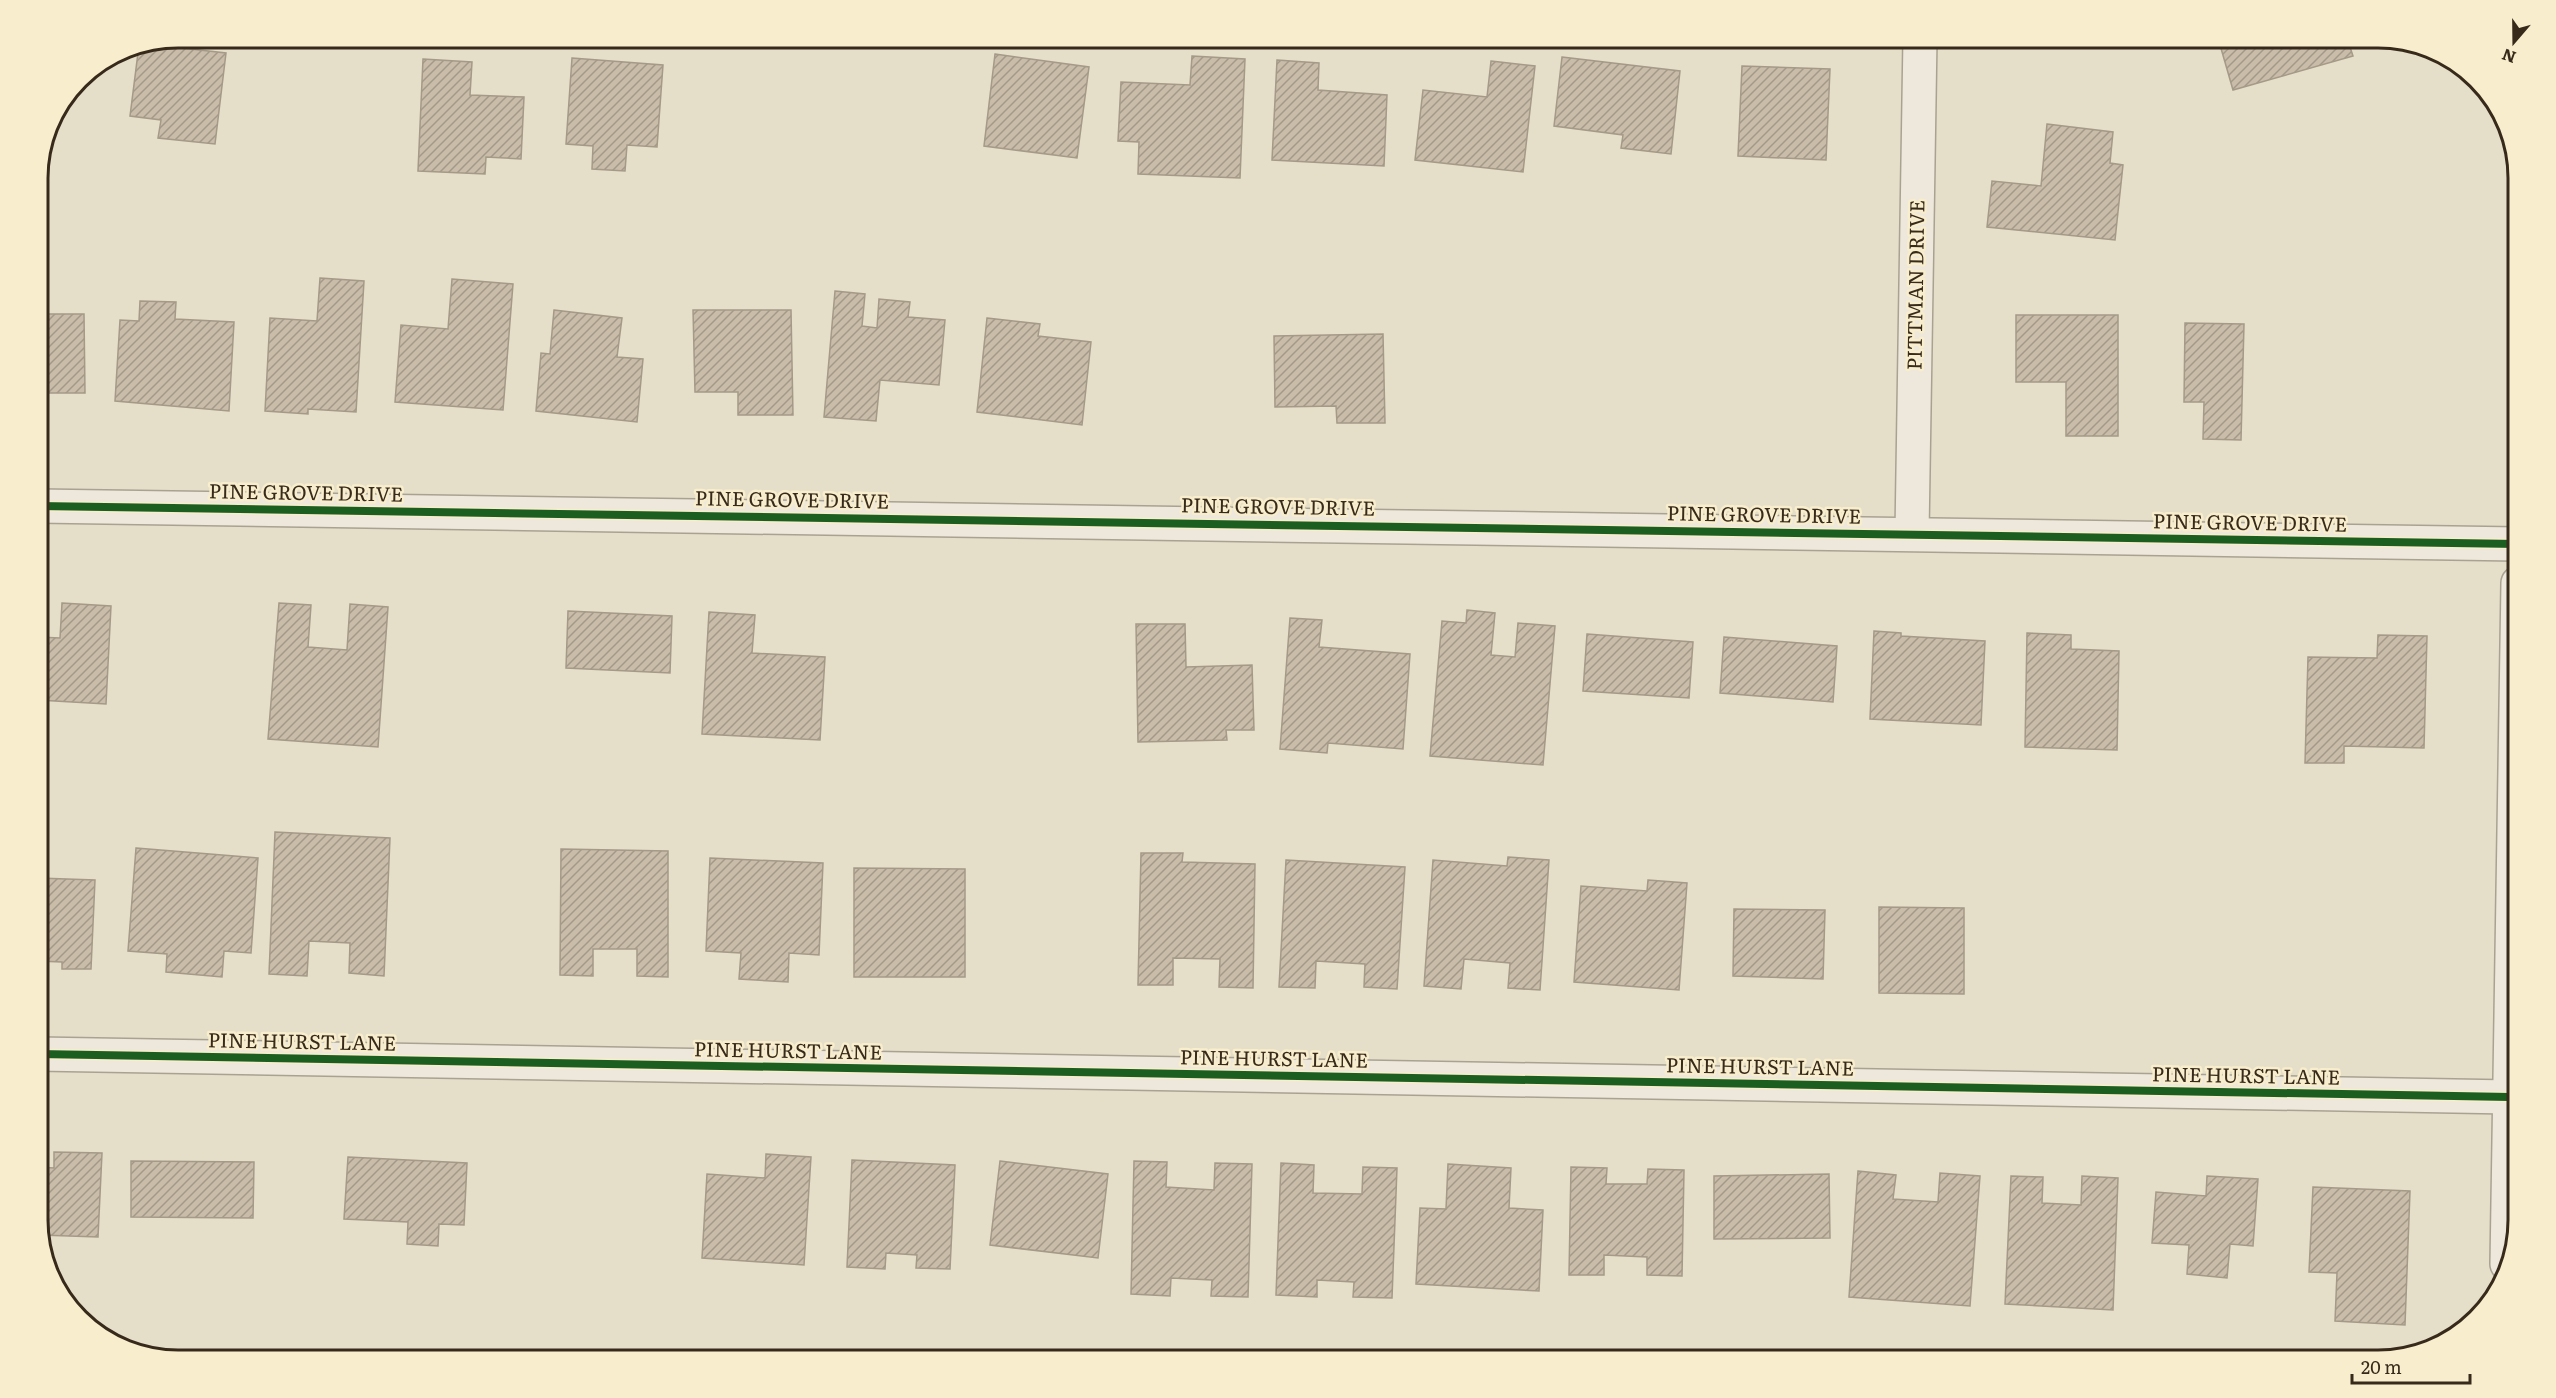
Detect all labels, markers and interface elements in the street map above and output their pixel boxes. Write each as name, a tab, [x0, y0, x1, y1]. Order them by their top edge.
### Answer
north arrow	[2484, 12, 2544, 72]
text: N	[2498, 43, 2519, 71]
street label: PITTMAN DRIVE	[1898, 200, 1930, 370]
street label: PINE GROVE DRIVE	[209, 474, 403, 508]
street label: PINE GROVE DRIVE	[695, 481, 889, 515]
street label: PINE GROVE DRIVE	[1181, 488, 1375, 522]
street label: PINE GROVE DRIVE	[1667, 496, 1861, 530]
street label: PINE GROVE DRIVE	[2153, 504, 2347, 538]
street label: PINE HURST LANE	[208, 1023, 396, 1057]
street label: PINE HURST LANE	[694, 1032, 882, 1066]
street label: PINE HURST LANE	[1180, 1040, 1368, 1074]
street label: PINE HURST LANE	[1666, 1048, 1854, 1082]
street label: PINE HURST LANE	[2152, 1057, 2340, 1091]
scale bar	[2352, 1347, 2470, 1385]
text: 20 m	[2361, 1353, 2402, 1380]

